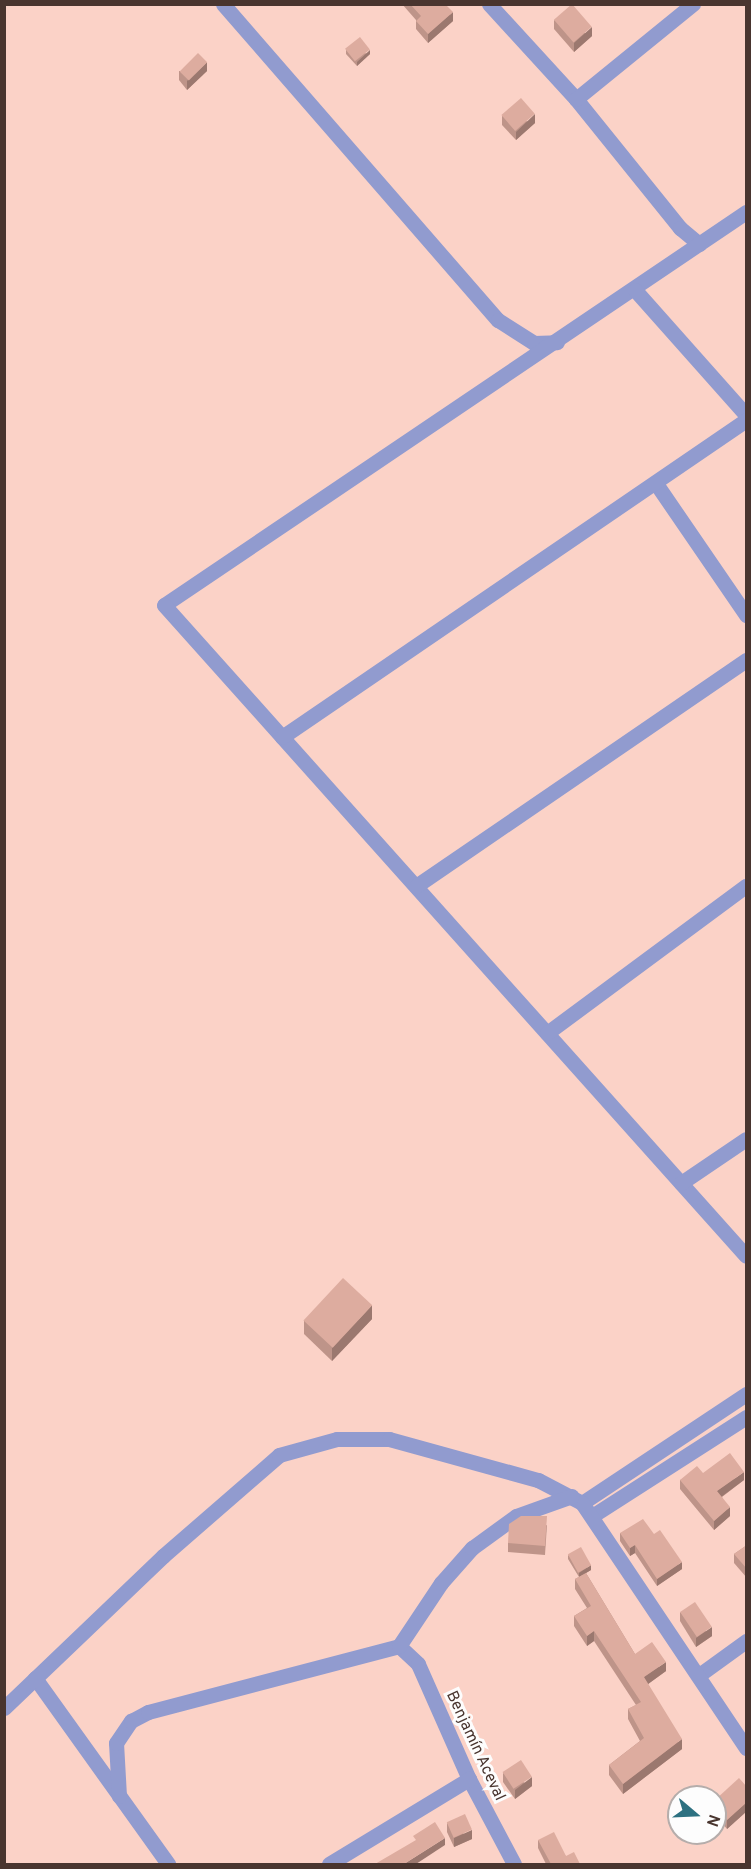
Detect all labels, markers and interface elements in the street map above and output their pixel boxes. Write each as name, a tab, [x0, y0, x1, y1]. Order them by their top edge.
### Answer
street label: Benjamín Aceval	[441, 1688, 509, 1804]
north arrow	[667, 1785, 727, 1845]
text: N	[701, 1812, 723, 1829]

